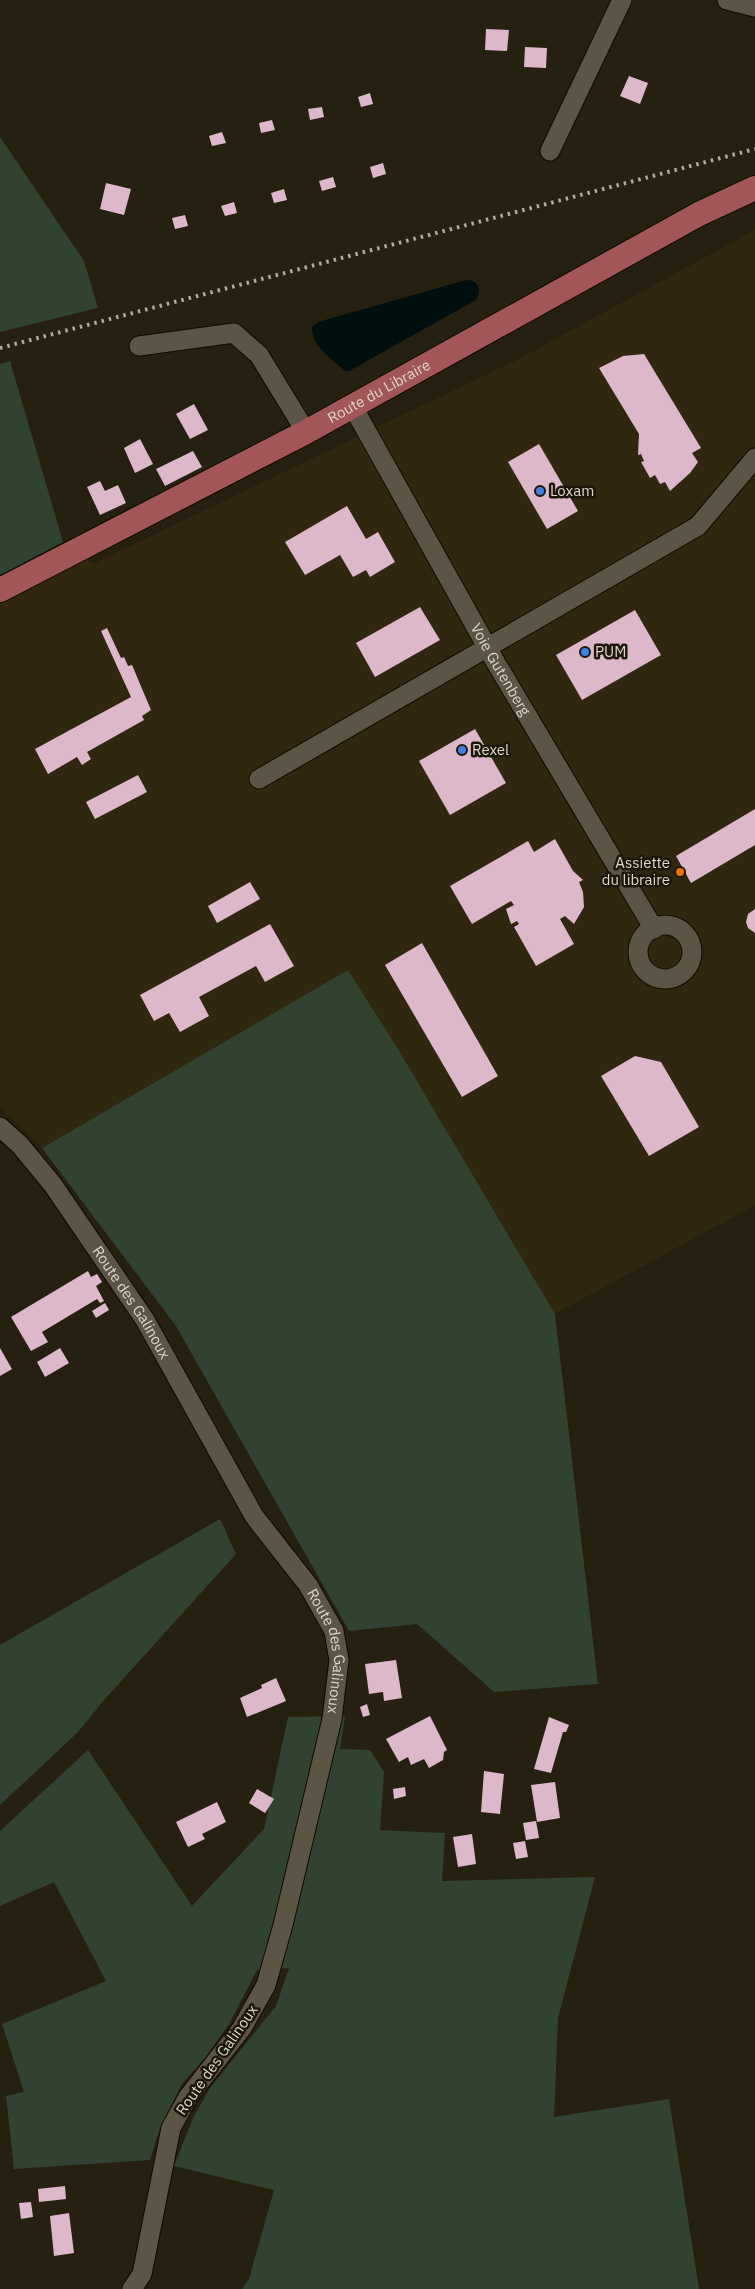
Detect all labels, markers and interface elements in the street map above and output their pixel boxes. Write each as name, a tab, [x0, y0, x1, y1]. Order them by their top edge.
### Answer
street label: Route du Libraire	[324, 355, 434, 427]
place label: Loxam	[550, 481, 594, 500]
marker: Loxam	[534, 485, 546, 497]
street label: Voie Gutenberg	[467, 620, 535, 719]
place label: PUM	[595, 642, 626, 661]
marker: PUM	[579, 646, 591, 658]
place label: Rexel	[472, 740, 509, 759]
marker: Rexel	[456, 744, 468, 756]
place label: Assiette du libraire	[602, 853, 670, 889]
marker: Assiette du libraire	[674, 866, 686, 878]
street label: Route des Galinoux	[88, 1242, 175, 1362]
street label: Route des Galinoux	[303, 1585, 350, 1715]
street label: Route des Galinoux	[171, 2001, 262, 2119]

